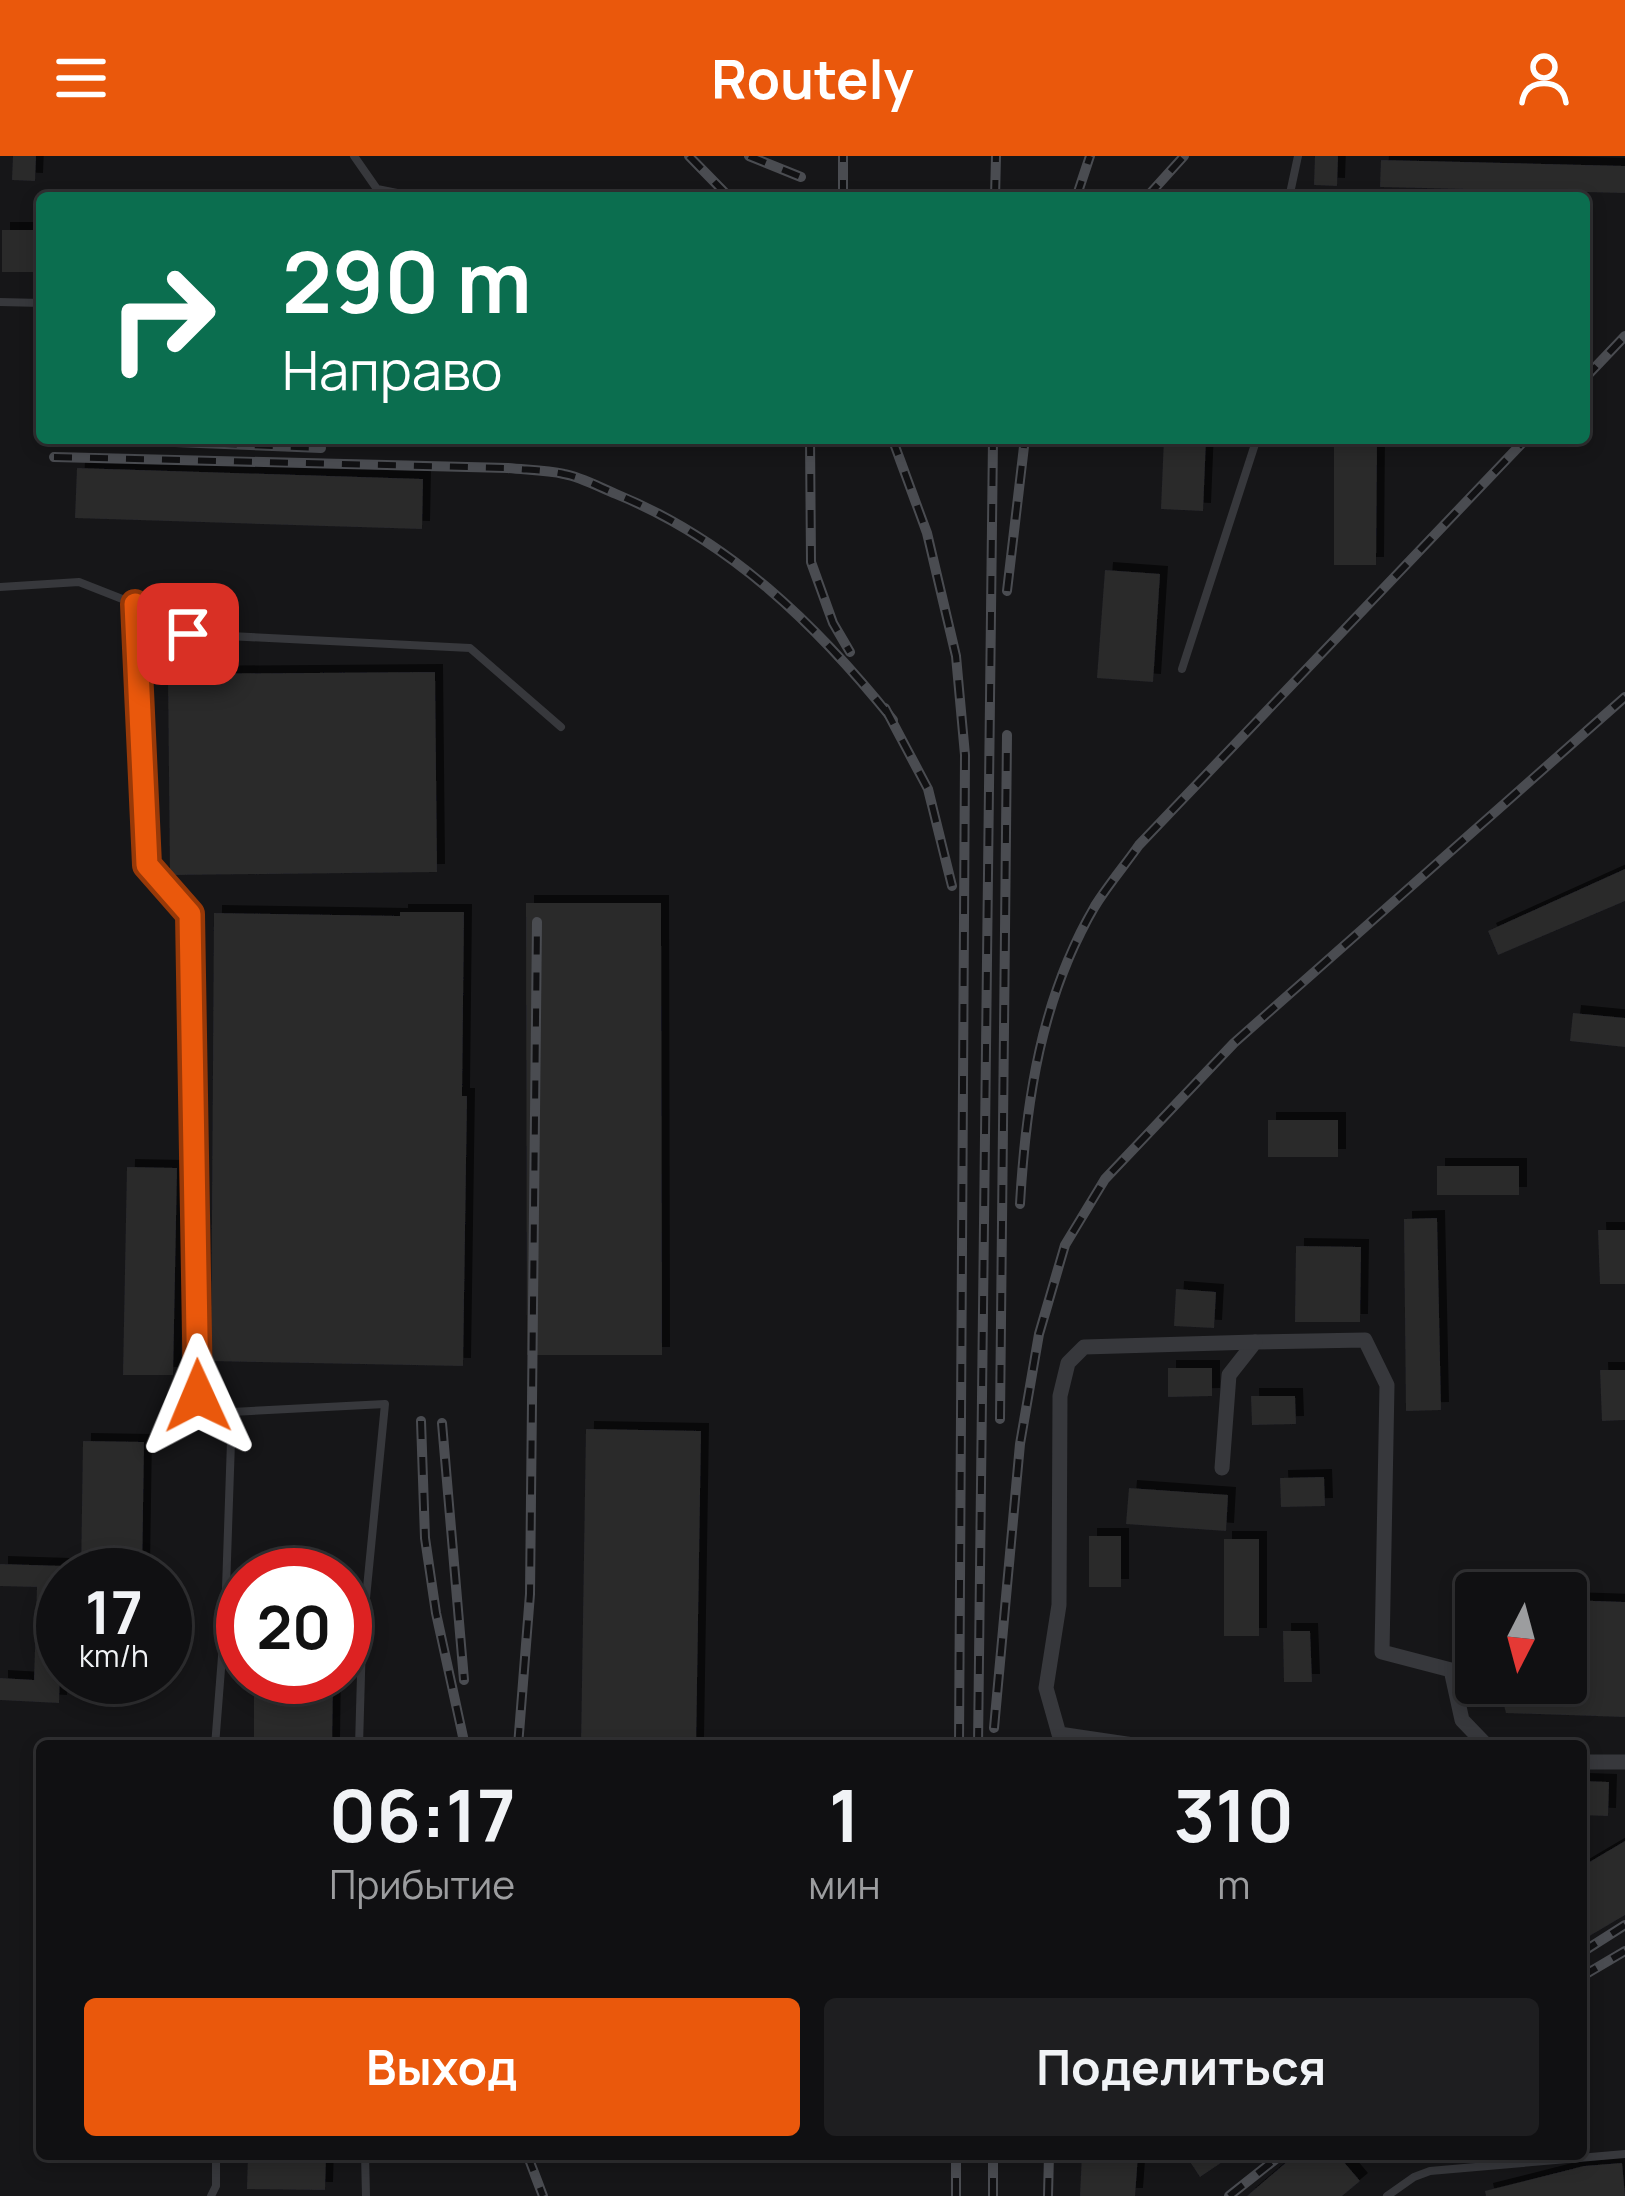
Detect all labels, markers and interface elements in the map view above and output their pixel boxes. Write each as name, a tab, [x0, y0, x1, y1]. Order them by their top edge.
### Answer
text: Routely	[711, 41, 914, 115]
icon: menu	[48, 45, 114, 111]
icon: person	[1511, 45, 1577, 111]
text: 290 m	[282, 223, 532, 338]
icon: right	[84, 240, 240, 396]
text: Направо	[282, 332, 503, 406]
pin	[137, 583, 239, 685]
icon: arrive	[155, 601, 221, 667]
position arrow	[135, 1333, 261, 1459]
speed limit sign: 20	[216, 1548, 372, 1704]
text: 17	[85, 1570, 143, 1652]
north arrow	[1455, 1572, 1587, 1704]
map controls	[1455, 1572, 1587, 1704]
text: km/h	[79, 1635, 149, 1676]
text: 06:17	[329, 1765, 516, 1864]
text: 1	[829, 1765, 860, 1864]
text: 310	[1173, 1765, 1294, 1864]
text: Прибытие	[329, 1857, 515, 1911]
text: мин	[808, 1857, 881, 1911]
text: m	[1217, 1857, 1250, 1911]
button: Выход	[84, 1998, 800, 2136]
button: Поделиться	[824, 1998, 1539, 2136]

